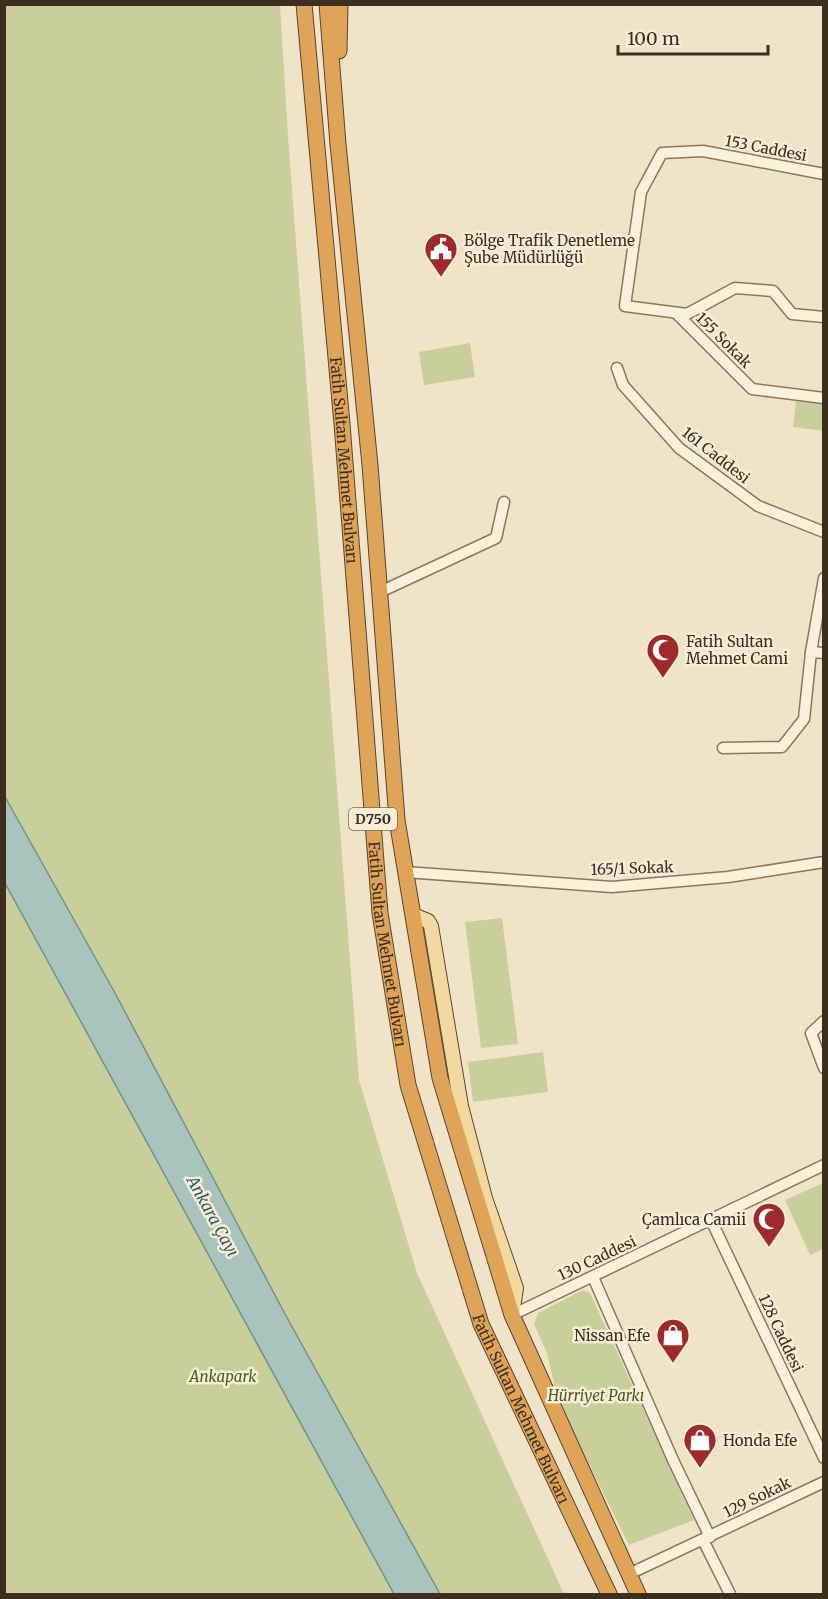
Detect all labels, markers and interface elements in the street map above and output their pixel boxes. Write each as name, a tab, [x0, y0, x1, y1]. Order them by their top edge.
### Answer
scale bar	[618, 18, 768, 56]
text: 100 m	[627, 27, 680, 50]
street label: 153 Caddesi	[724, 131, 809, 165]
public building icon: Bölge Trafik Denetleme Şube Müdürlüğü	[423, 231, 459, 278]
place label: Bölge Trafik Denetleme Şube Müdürlüğü	[464, 231, 635, 267]
street label: 155 Sokak	[692, 308, 756, 372]
street label: Fatih Sultan Mehmet Bulvarı	[326, 356, 362, 564]
street label: 161 Caddesi	[678, 423, 754, 487]
mosque icon: Fatih Sultan Mehmet Cami	[645, 632, 681, 679]
place label: Fatih Sultan Mehmet Cami	[686, 632, 788, 668]
road number: D750	[349, 808, 397, 830]
street label: Fatih Sultan Mehmet Bulvarı	[365, 841, 411, 1048]
street label: 165/1 Sokak	[590, 857, 674, 879]
water label: Ankara Çayı	[182, 1170, 243, 1260]
mosque icon: Çamlıca Camii	[751, 1201, 787, 1248]
place label: Çamlıca Camii	[642, 1210, 746, 1229]
street label: 130 Caddesi	[555, 1232, 639, 1284]
street label: 128 Caddesi	[755, 1291, 807, 1375]
street label: Fatih Sultan Mehmet Bulvarı	[469, 1312, 574, 1506]
shop icon: Nissan Efe	[655, 1317, 691, 1364]
place label: Nissan Efe	[574, 1326, 650, 1345]
park label: Ankapark	[189, 1367, 257, 1386]
park label: Hürriyet Parkı	[547, 1386, 644, 1405]
shop icon: Honda Efe	[682, 1422, 718, 1469]
place label: Honda Efe	[723, 1431, 797, 1450]
street label: 129 Sokak	[720, 1472, 794, 1521]

